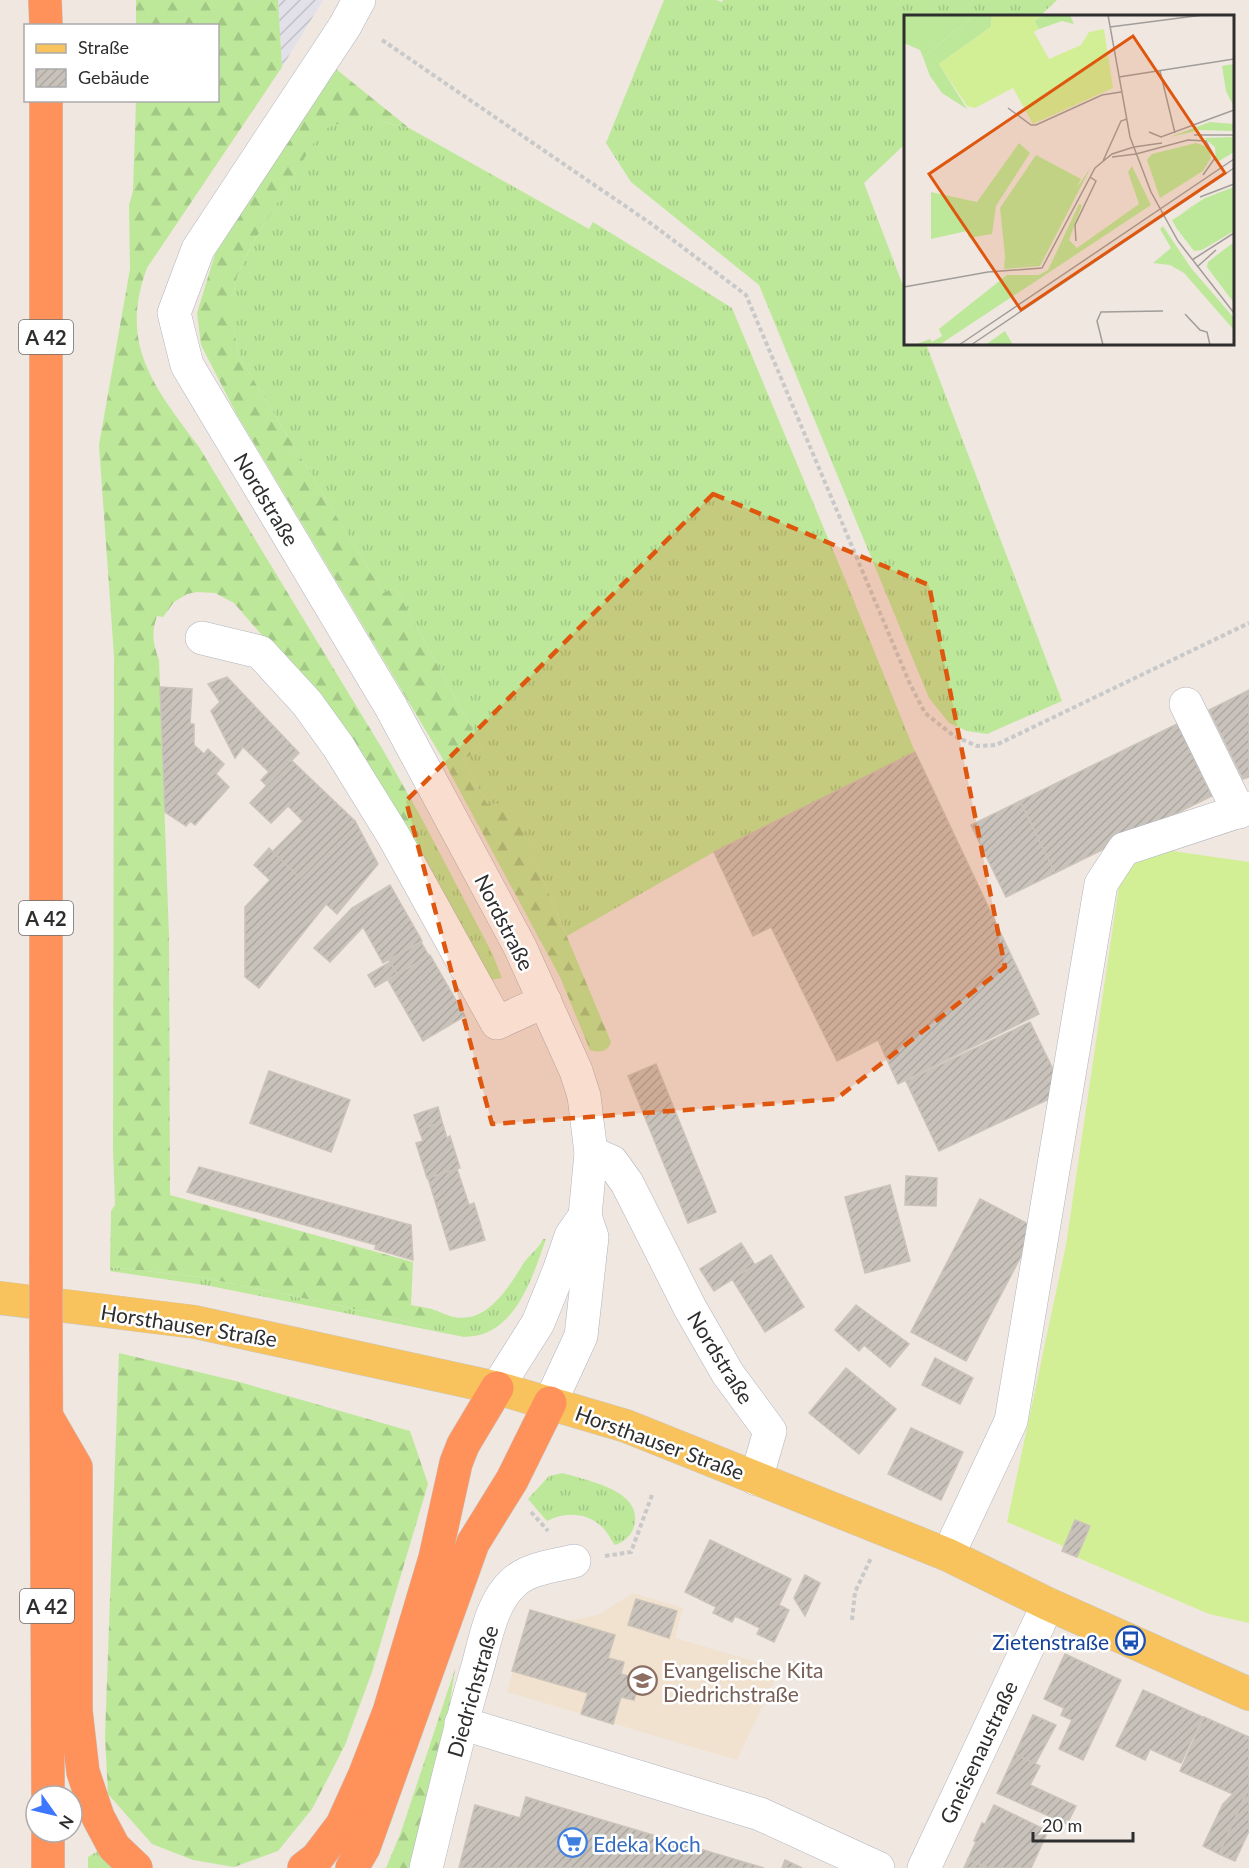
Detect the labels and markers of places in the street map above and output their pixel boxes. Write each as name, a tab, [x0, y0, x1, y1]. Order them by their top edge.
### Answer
bus stop icon: Zietenstraße	[1114, 1625, 1146, 1657]
place label: Zietenstraße	[992, 1629, 1109, 1654]
place label: Evangelische Kita Diedrichstraße	[663, 1657, 823, 1706]
school or university icon: Evangelische Kita Diedrichstraße	[626, 1665, 658, 1697]
supermarket icon: Edeka Koch	[556, 1827, 588, 1859]
place label: Edeka Koch	[593, 1831, 701, 1856]

